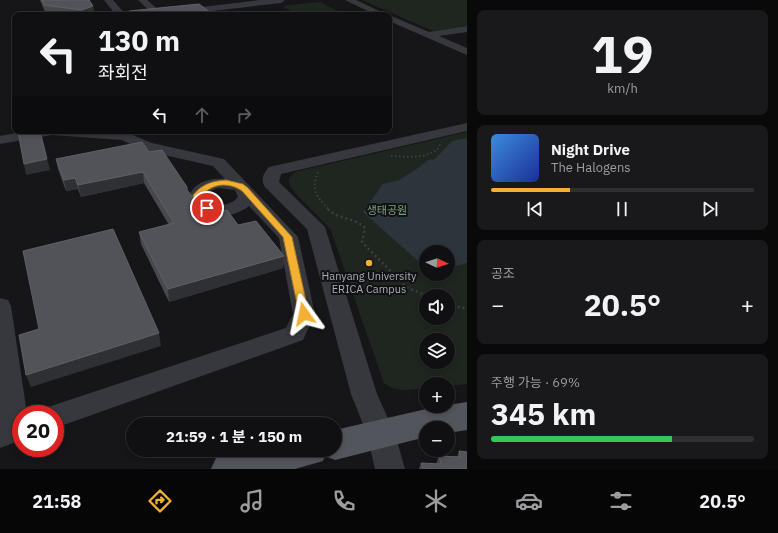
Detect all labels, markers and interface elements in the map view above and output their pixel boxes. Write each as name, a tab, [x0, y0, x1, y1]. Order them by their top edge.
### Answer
text: 19	[591, 20, 654, 87]
text: 130 m	[98, 22, 180, 59]
icon: left	[32, 28, 84, 80]
text: 좌회전	[98, 61, 148, 84]
text: km/h	[607, 80, 638, 97]
icon: left	[149, 104, 171, 126]
icon: ahead	[191, 104, 213, 126]
icon: right	[233, 104, 255, 126]
text: Night Drive	[551, 140, 630, 159]
text: The Halogens	[551, 159, 631, 176]
pin	[190, 191, 224, 225]
icon: arrive	[196, 197, 218, 219]
icon: previous	[524, 198, 546, 220]
icon: pause	[611, 198, 633, 220]
icon: next	[699, 198, 721, 220]
park label: 생태공원	[367, 203, 407, 217]
north arrow	[419, 245, 455, 281]
map controls	[419, 245, 455, 457]
marker: Hanyang University ERICA Campus	[364, 258, 374, 268]
text: 공조	[491, 265, 515, 282]
place label: Hanyang University ERICA Campus	[322, 269, 417, 296]
text: 20.5°	[584, 285, 661, 324]
button: sound	[419, 289, 455, 325]
text: −	[491, 290, 504, 319]
text: +	[741, 290, 754, 319]
position arrow	[283, 293, 325, 335]
button: layers	[419, 333, 455, 369]
text: 주행 가능 · 69%	[491, 374, 580, 391]
button: +	[419, 377, 455, 413]
text: 345 km	[491, 394, 596, 433]
speed limit sign: 20	[12, 405, 64, 457]
button: −	[419, 421, 455, 457]
text: 21:59 · 1 분 · 150 m	[166, 427, 302, 446]
icon: directions	[146, 487, 174, 515]
icon: music	[238, 487, 266, 515]
icon: phone	[330, 487, 358, 515]
icon: climate	[422, 487, 450, 515]
icon: car	[515, 487, 543, 515]
icon: filters	[607, 487, 635, 515]
text: 21:58	[32, 490, 81, 513]
text: 20.5°	[699, 490, 746, 513]

